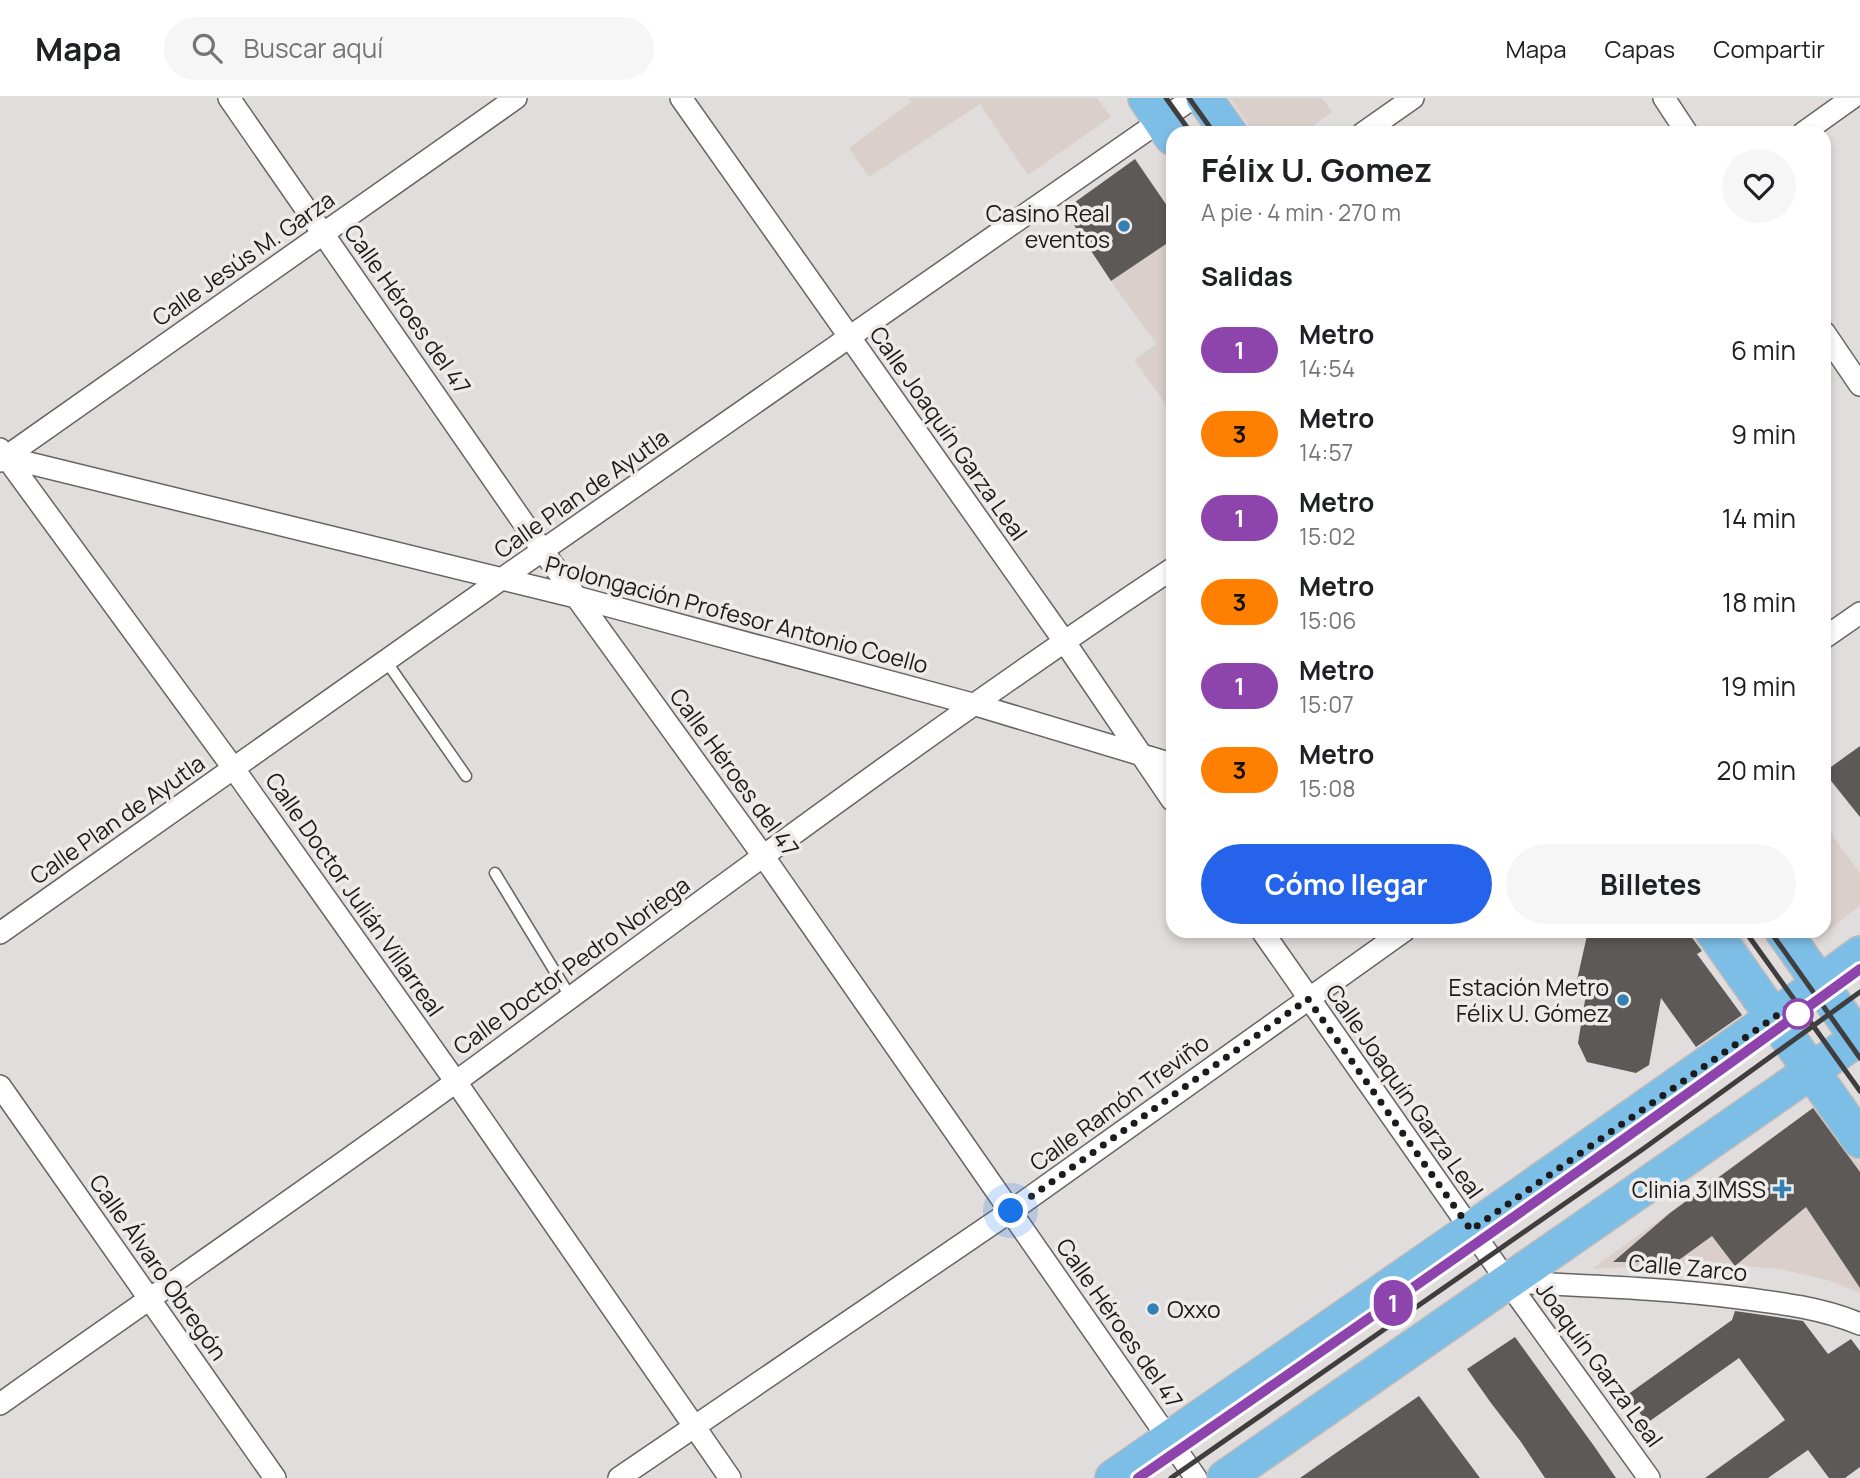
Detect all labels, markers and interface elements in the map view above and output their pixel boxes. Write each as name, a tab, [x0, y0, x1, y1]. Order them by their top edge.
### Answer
search box	[164, 17, 654, 80]
text: Mapa	[35, 26, 122, 71]
icon: search	[188, 29, 226, 67]
text: Buscar aquí	[244, 30, 383, 66]
text: Mapa	[1506, 32, 1567, 65]
text: Capas	[1605, 32, 1675, 65]
text: Compartir	[1713, 32, 1825, 65]
text: Félix U. Gomez	[1201, 147, 1432, 192]
button: heart	[1722, 149, 1796, 223]
street label: Calle Jesús M. Garza	[145, 183, 341, 333]
text: A pie · 4 min · 270 m	[1201, 196, 1401, 228]
place label: Casino Real eventos	[986, 197, 1110, 255]
street label: Calle Héroes del 47	[337, 217, 479, 401]
marker: Casino Real eventos	[1116, 218, 1132, 234]
text: Salidas	[1201, 258, 1293, 294]
text: Metro	[1299, 316, 1374, 352]
street label: Calle Joaquín Garza Leal	[863, 319, 1035, 547]
text: 6 min	[1731, 332, 1796, 368]
text: 1	[1234, 333, 1245, 366]
text: 14:54	[1299, 352, 1355, 384]
text: Metro	[1299, 400, 1374, 436]
text: 9 min	[1731, 416, 1796, 452]
text: 3	[1233, 417, 1246, 450]
street label: Calle Plan de Ayutla	[487, 421, 675, 565]
text: 14:57	[1299, 436, 1353, 468]
text: Metro	[1299, 484, 1374, 520]
text: 14 min	[1722, 500, 1796, 536]
text: 1	[1234, 501, 1245, 534]
text: 15:02	[1299, 520, 1355, 552]
street label: Prolongación Profesor Antonio Coello	[542, 547, 932, 681]
text: Metro	[1299, 568, 1374, 604]
text: 18 min	[1722, 584, 1796, 620]
text: 3	[1233, 585, 1246, 618]
text: 15:06	[1299, 604, 1356, 636]
text: Metro	[1299, 652, 1374, 688]
text: 19 min	[1721, 668, 1796, 704]
text: 1	[1234, 669, 1245, 702]
street label: Calle Héroes del 47	[663, 681, 807, 863]
text: 15:07	[1299, 688, 1354, 720]
text: Metro	[1299, 736, 1374, 772]
street label: Calle Plan de Ayutla	[23, 747, 211, 891]
text: 20 min	[1717, 752, 1796, 788]
text: 3	[1233, 753, 1246, 786]
street label: Calle Doctor Julián Villarreal	[258, 766, 452, 1022]
text: 15:08	[1299, 772, 1356, 804]
button: Cómo llegar	[1201, 844, 1492, 924]
button: Billetes	[1506, 844, 1796, 924]
street label: Calle Doctor Pedro Noriega	[446, 868, 696, 1062]
place label: Estación Metro Félix U. Gómez	[1449, 971, 1609, 1029]
street label: Calle Joaquín Garza Leal	[1319, 977, 1491, 1205]
marker: Estación Metro Félix U. Gómez	[1615, 992, 1631, 1008]
unlabelled marker	[1783, 999, 1813, 1029]
street label: Calle Ramón Treviño	[1023, 1026, 1215, 1178]
street label: Calle Álvaro Obregón	[83, 1167, 235, 1367]
place label: Clinia 3 IMSS	[1632, 1173, 1766, 1205]
marker: Clinia 3 IMSS	[1772, 1179, 1792, 1199]
your location	[993, 1193, 1028, 1228]
street label: Calle Héroes del 47	[1049, 1231, 1191, 1415]
street label: Calle Zarco	[1627, 1246, 1749, 1288]
street label: Joaquín Garza Leal	[1529, 1275, 1671, 1453]
line badge: 1	[1370, 1280, 1416, 1326]
text: 1	[1388, 1286, 1398, 1319]
place label: Oxxo	[1167, 1293, 1221, 1325]
marker: Oxxo	[1145, 1301, 1161, 1317]

